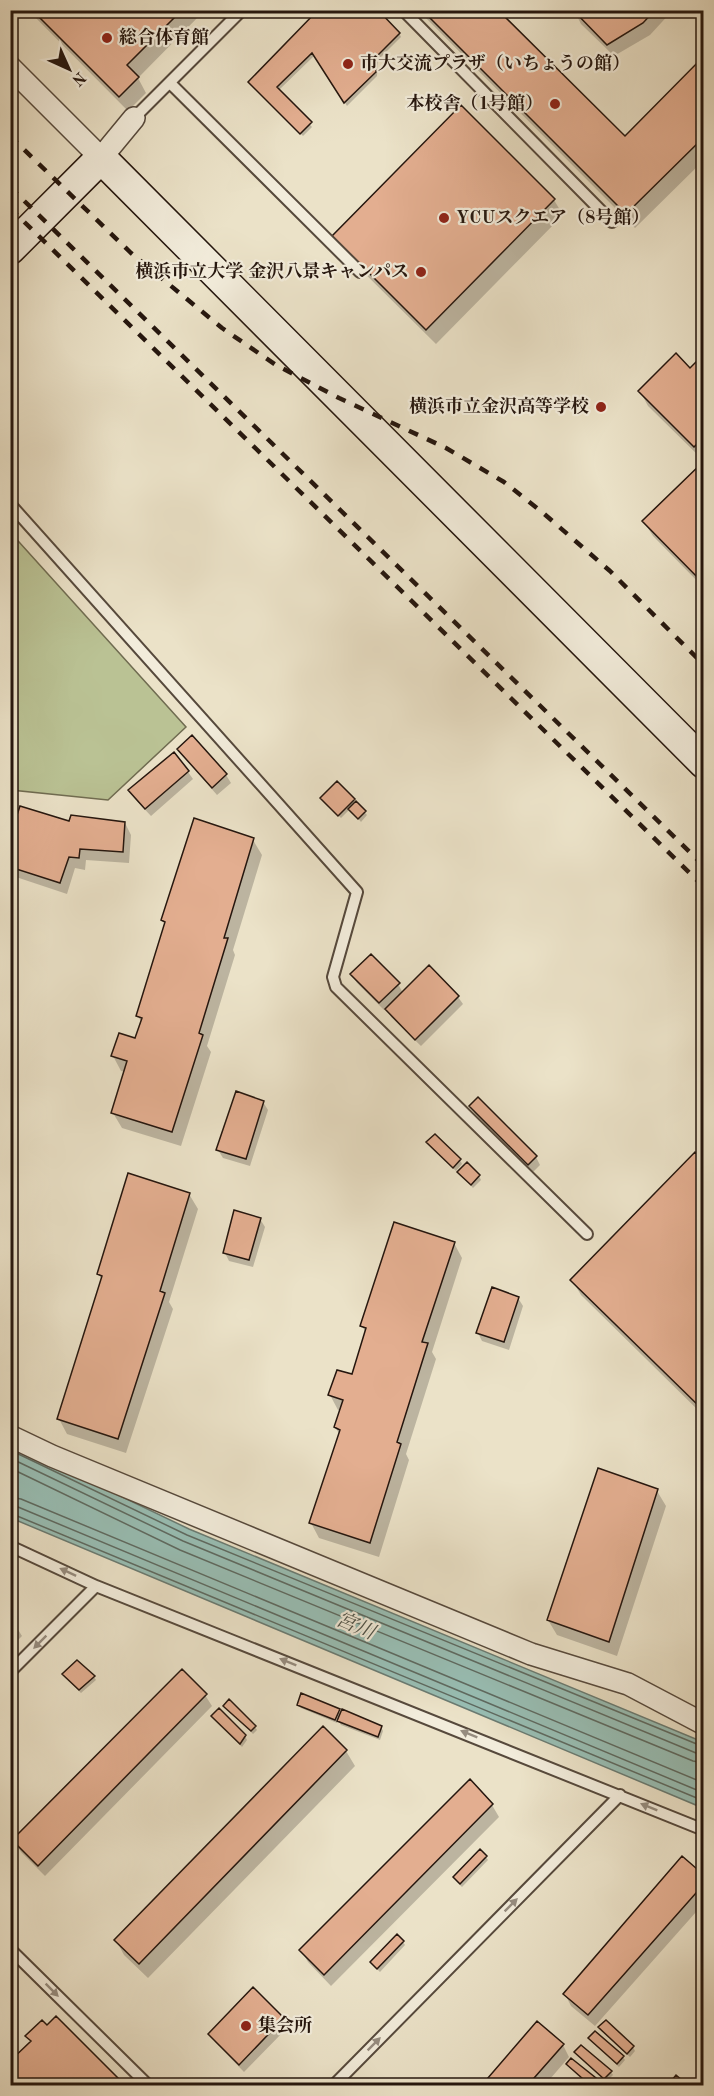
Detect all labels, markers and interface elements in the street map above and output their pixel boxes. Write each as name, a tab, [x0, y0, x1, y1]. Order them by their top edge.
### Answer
place label: 総合体育館	[119, 27, 209, 47]
marker: 総合体育館	[100, 31, 114, 45]
north arrow	[39, 39, 99, 99]
place label: 市大交流プラザ（いちょうの館）	[360, 53, 630, 73]
marker: 市大交流プラザ（いちょうの館）	[341, 57, 355, 71]
text: N	[68, 68, 88, 89]
place label: 本校舎（1号館）	[407, 93, 543, 113]
marker: 本校舎（1号館）	[548, 97, 562, 111]
place label: YCUスクエア（8号館）	[456, 207, 650, 227]
marker: YCUスクエア（8号館）	[437, 211, 451, 225]
place label: 横浜市立大学 金沢八景キャンパス	[135, 261, 409, 281]
marker: 横浜市立大学 金沢八景キャンパス	[414, 265, 428, 279]
place label: 横浜市立金沢高等学校	[409, 396, 589, 416]
marker: 横浜市立金沢高等学校	[594, 400, 608, 414]
one-way arrow	[60, 1568, 77, 1577]
water label: 宮川	[333, 1608, 380, 1645]
one-way arrow	[34, 1635, 48, 1649]
one-way arrow	[278, 1657, 296, 1667]
one-way arrow	[459, 1729, 477, 1739]
one-way arrow	[640, 1802, 658, 1812]
one-way arrow	[504, 1899, 518, 1913]
one-way arrow	[45, 1983, 59, 1997]
place label: 集会所	[258, 2015, 312, 2035]
marker: 集会所	[239, 2019, 253, 2033]
one-way arrow	[367, 2037, 381, 2051]

